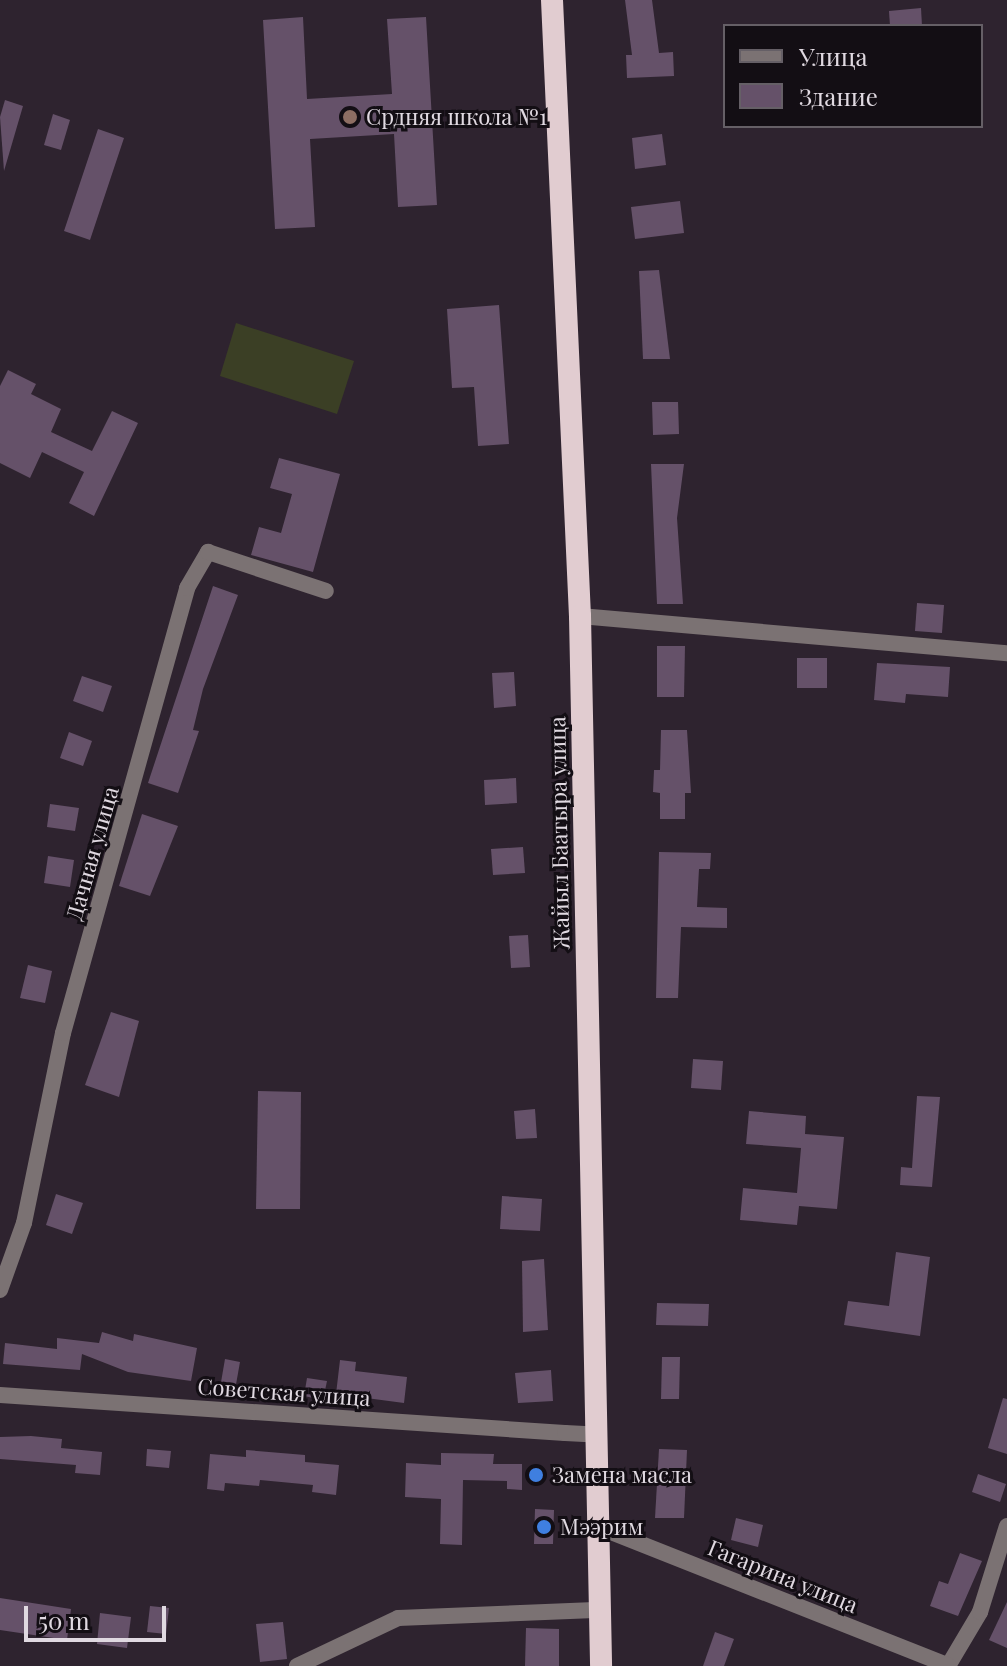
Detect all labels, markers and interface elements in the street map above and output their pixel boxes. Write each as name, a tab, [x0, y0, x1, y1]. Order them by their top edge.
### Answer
legend	[723, 24, 983, 128]
text: Улица	[799, 40, 868, 72]
text: Здание	[799, 80, 878, 112]
place label: Срдняя школа №1	[366, 104, 547, 130]
marker: Срдняя школа №1	[341, 108, 359, 126]
street label: Жайыл Баатыра улица	[544, 716, 574, 950]
street label: Дачная улица	[60, 783, 124, 923]
street label: Советская улица	[197, 1373, 371, 1411]
place label: Замена масла	[552, 1462, 692, 1488]
marker: Замена масла	[527, 1466, 545, 1484]
place label: Мээрим	[560, 1514, 643, 1540]
marker: Мээрим	[535, 1518, 553, 1536]
street label: Гагарина улица	[704, 1534, 862, 1618]
scale bar	[28, 1590, 170, 1640]
text: 50 m	[38, 1604, 90, 1636]

